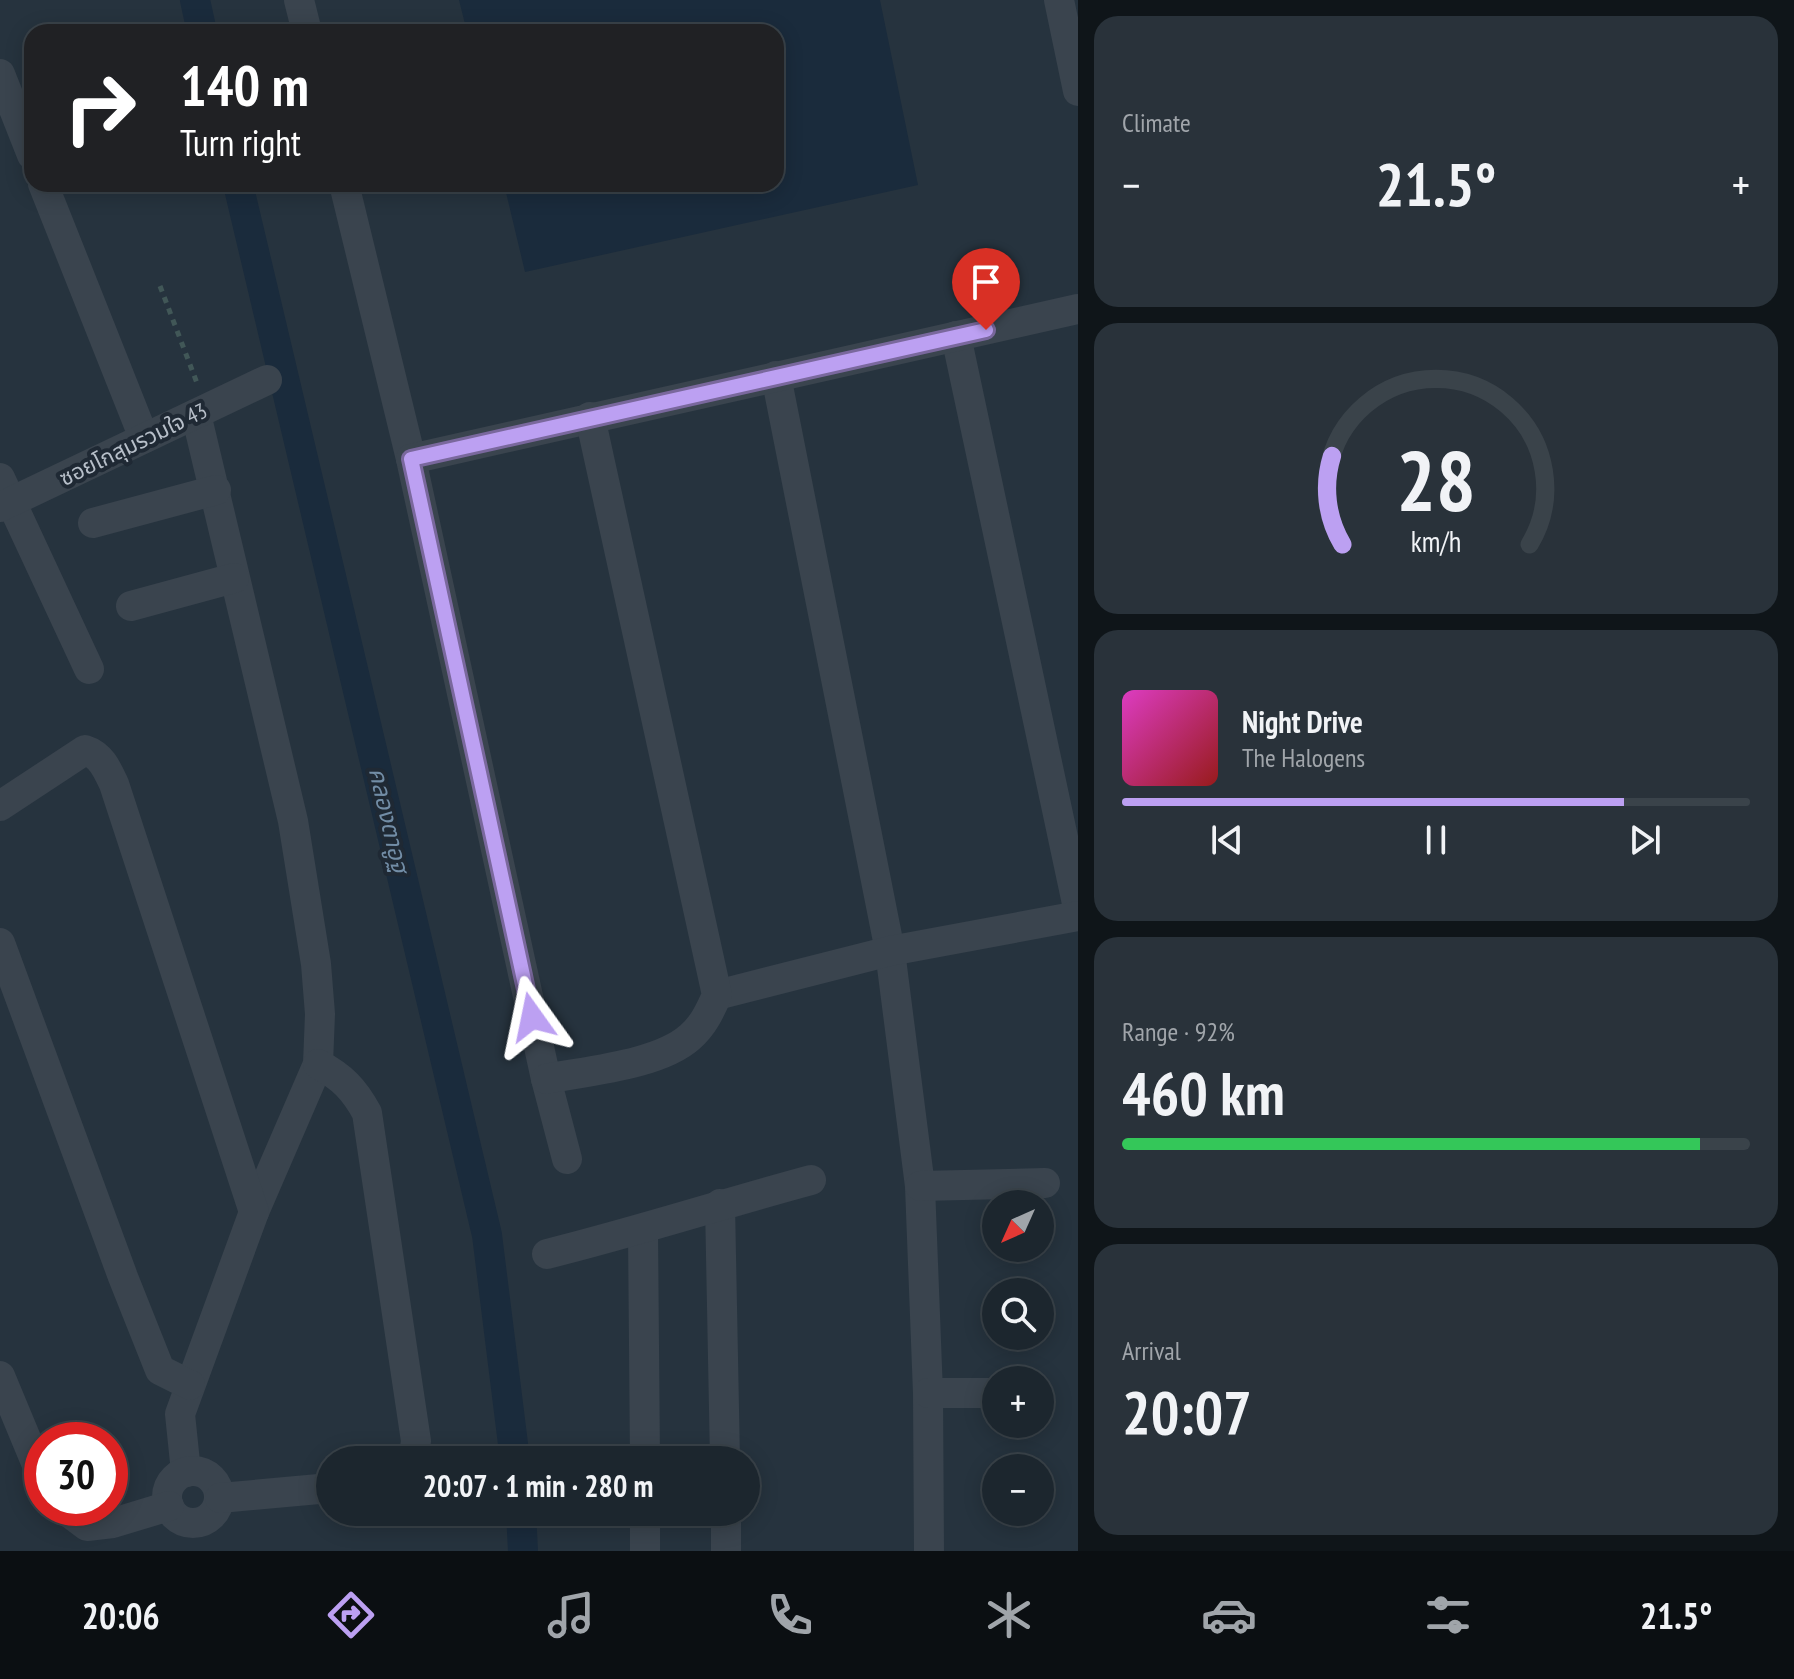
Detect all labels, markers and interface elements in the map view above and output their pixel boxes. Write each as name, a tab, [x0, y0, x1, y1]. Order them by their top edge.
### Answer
text: 140 m	[180, 49, 309, 121]
icon: right	[48, 56, 152, 160]
text: Climate	[1122, 106, 1191, 139]
text: Turn right	[180, 119, 301, 166]
text: 21.5°	[1376, 145, 1496, 223]
text: −	[1122, 156, 1140, 213]
text: +	[1732, 156, 1750, 213]
pin	[952, 248, 1020, 330]
icon: arrive	[964, 260, 1008, 304]
street label: ซอยโกสุมรวมใจ 43	[55, 396, 211, 492]
text: 28	[1396, 425, 1476, 533]
text: km/h	[1411, 523, 1461, 560]
text: Night Drive	[1242, 702, 1363, 741]
text: The Halogens	[1242, 741, 1365, 774]
water label: คลองตาอูฐ	[362, 764, 417, 878]
icon: previous	[1205, 818, 1249, 862]
icon: pause	[1414, 818, 1458, 862]
icon: next	[1623, 818, 1667, 862]
position arrow	[490, 975, 574, 1059]
text: Range · 92%	[1122, 1015, 1235, 1048]
text: 460 km	[1122, 1054, 1285, 1132]
north arrow	[982, 1190, 1054, 1262]
map controls	[982, 1190, 1054, 1526]
button: search	[982, 1278, 1054, 1350]
text: Arrival	[1122, 1334, 1181, 1367]
button: +	[982, 1366, 1054, 1438]
text: 20:07	[1122, 1373, 1252, 1451]
speed limit sign: 30	[24, 1422, 128, 1526]
button: −	[982, 1454, 1054, 1526]
text: 20:07 · 1 min · 280 m	[423, 1466, 653, 1505]
icon: directions	[323, 1587, 379, 1643]
icon: music	[543, 1587, 599, 1643]
icon: phone	[762, 1587, 818, 1643]
icon: climate	[981, 1587, 1037, 1643]
icon: car	[1201, 1587, 1257, 1643]
icon: filters	[1420, 1587, 1476, 1643]
text: 20:06	[82, 1592, 160, 1639]
text: 21.5°	[1640, 1592, 1712, 1639]

